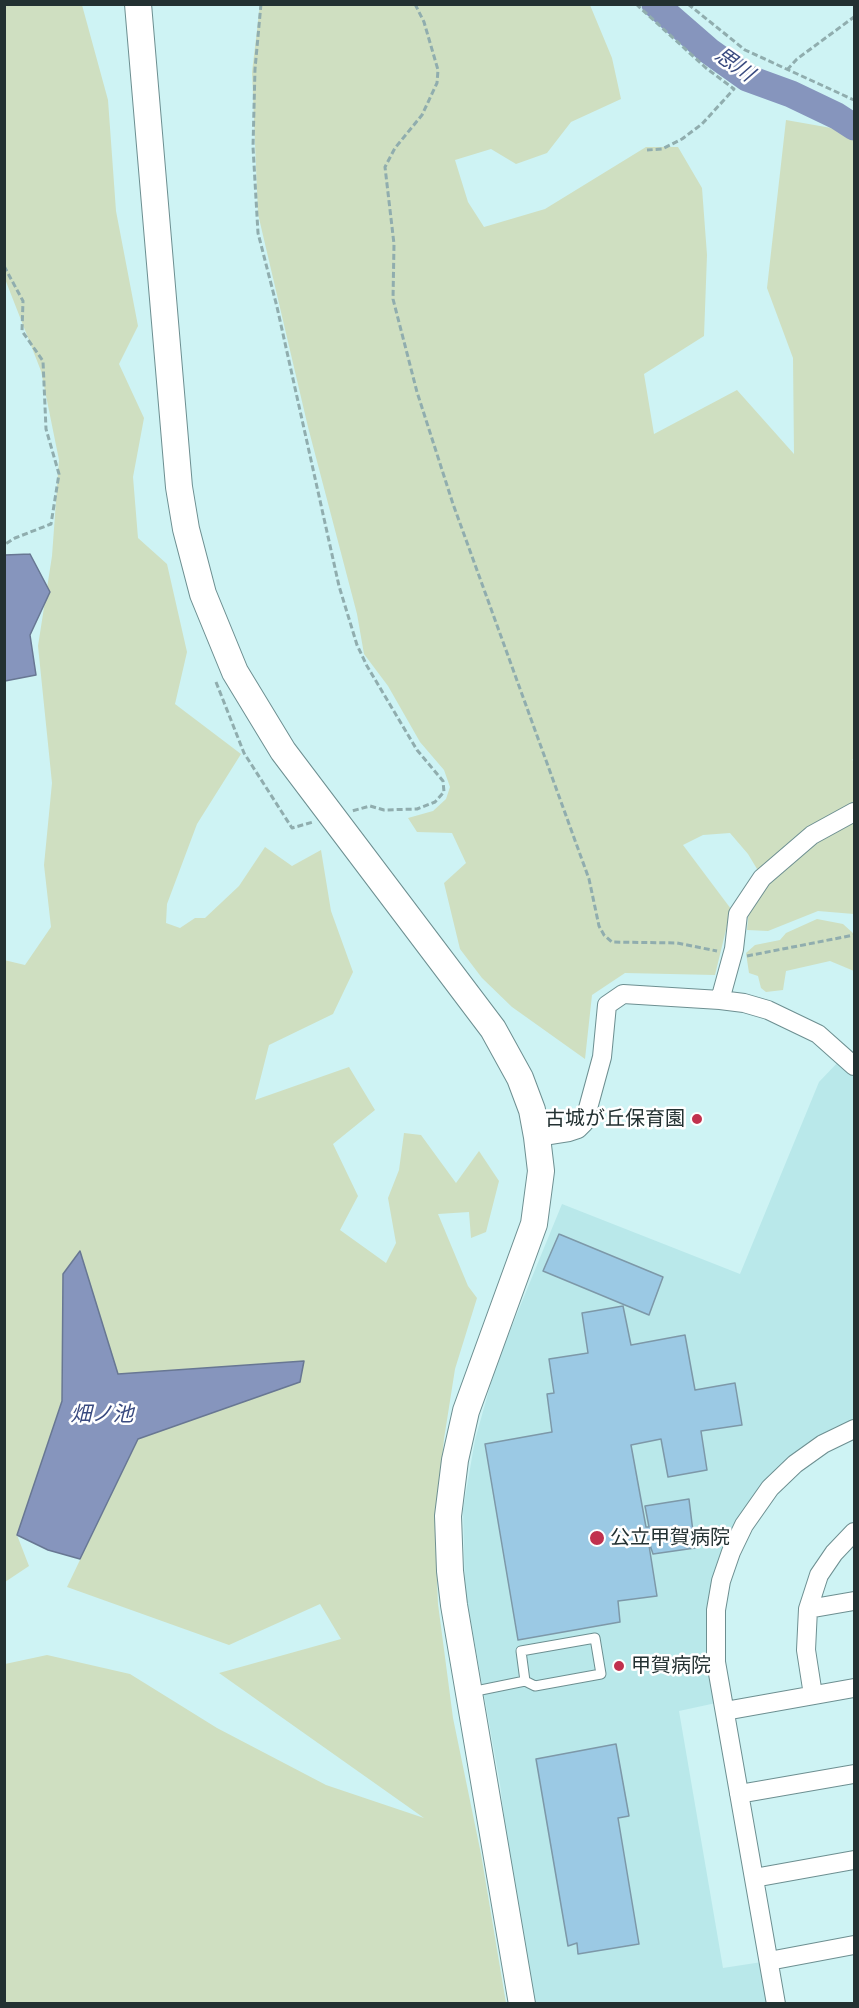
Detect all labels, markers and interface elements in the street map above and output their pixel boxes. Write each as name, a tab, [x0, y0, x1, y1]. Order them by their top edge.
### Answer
water label: 思川	[710, 43, 758, 87]
place label: 古城が丘保育園	[545, 1107, 685, 1131]
marker: 古城が丘保育園	[690, 1112, 704, 1126]
water label: 畑ノ池	[71, 1402, 133, 1428]
place label: 公立甲賀病院	[610, 1526, 730, 1550]
marker: 公立甲賀病院	[588, 1529, 606, 1547]
place label: 甲賀病院	[631, 1654, 711, 1678]
marker: 甲賀病院	[612, 1659, 626, 1673]

